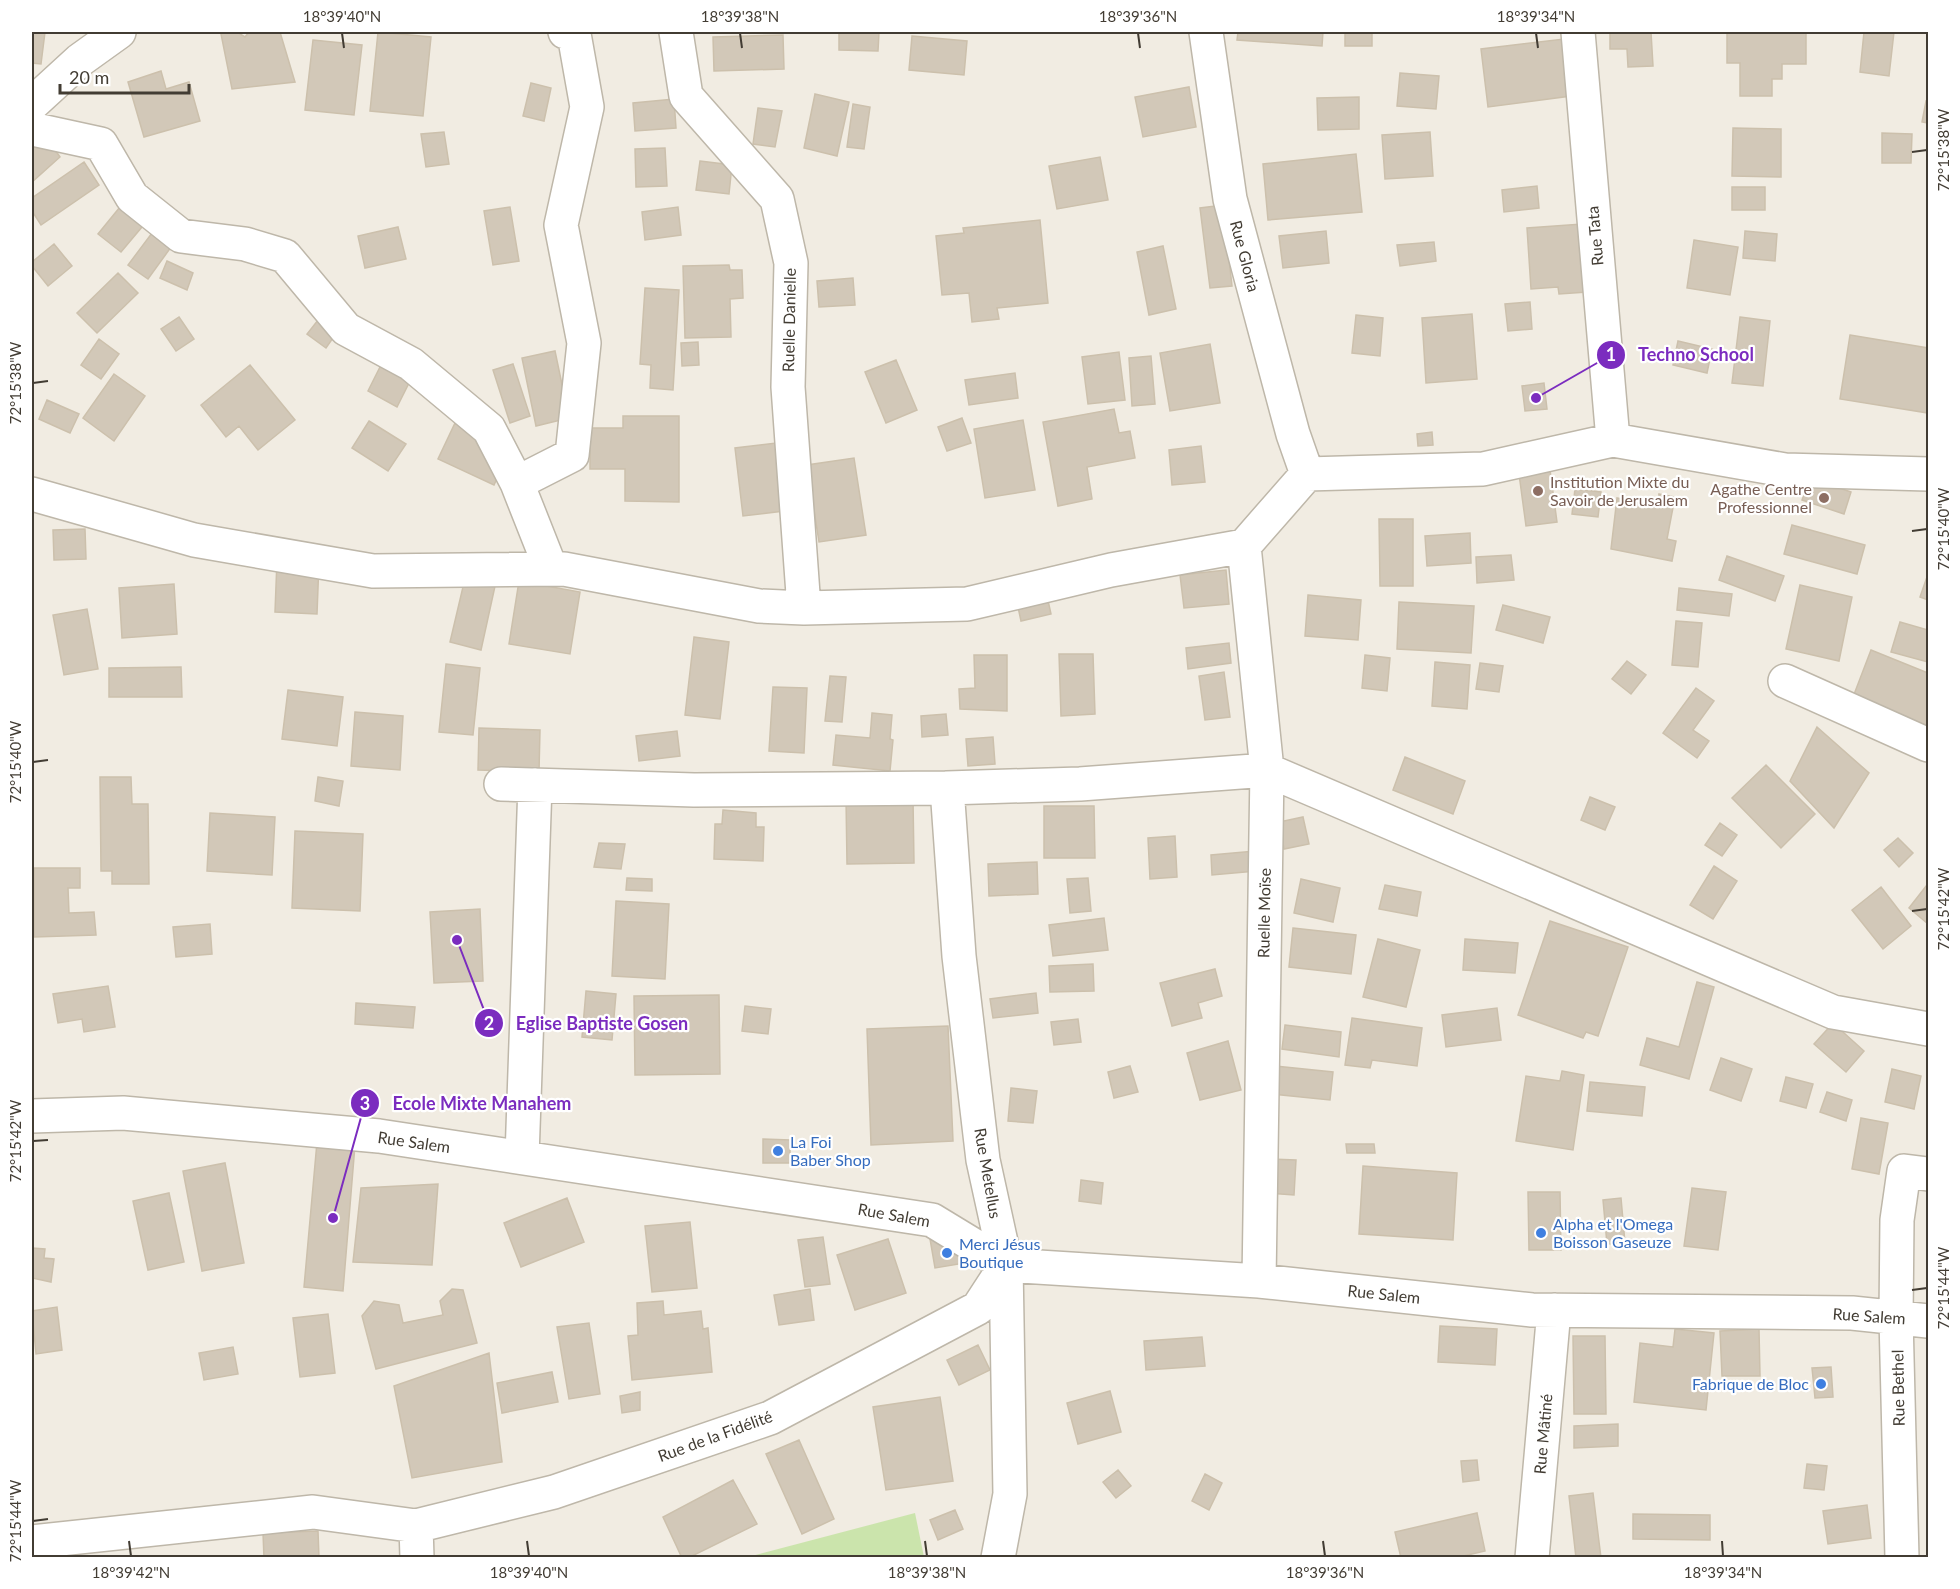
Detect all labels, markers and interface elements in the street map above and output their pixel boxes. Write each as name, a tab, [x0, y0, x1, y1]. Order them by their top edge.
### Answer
text: 18°39'40"N	[303, 7, 381, 25]
text: 18°39'38"N	[701, 7, 779, 25]
text: 18°39'36"N	[1099, 7, 1177, 25]
text: 18°39'34"N	[1497, 7, 1575, 25]
scale bar	[60, 57, 189, 95]
text: 20 m	[69, 66, 109, 88]
text: 72°15'38"W	[1934, 108, 1952, 191]
street label: Rue Tata	[1582, 205, 1607, 267]
street label: Rue Gloria	[1227, 218, 1264, 294]
street label: Ruelle Danielle	[778, 268, 799, 372]
callout: Techno School	[1596, 337, 1766, 373]
text: 72°15'38"W	[6, 341, 24, 424]
text: 1	[1606, 343, 1616, 365]
text: Techno School	[1638, 343, 1754, 365]
place label: Institution Mixte du Savoir de Jerusalem	[1550, 472, 1689, 509]
place label: Agathe Centre Professionnel	[1710, 479, 1812, 516]
marker: Institution Mixte du Savoir de Jerusalem	[1531, 484, 1545, 498]
text: 72°15'40"W	[1934, 487, 1952, 570]
marker: Agathe Centre Professionnel	[1817, 491, 1831, 505]
text: 72°15'40"W	[6, 720, 24, 803]
text: 72°15'42"W	[1934, 867, 1952, 950]
street label: Ruelle Moïse	[1253, 868, 1274, 958]
callout: Eglise Baptiste Gosen	[474, 1005, 700, 1041]
text: 2	[484, 1012, 494, 1034]
text: Eglise Baptiste Gosen	[516, 1012, 688, 1034]
callout: Ecole Mixte Manahem	[350, 1085, 583, 1121]
text: 3	[360, 1092, 370, 1114]
text: Ecole Mixte Manahem	[393, 1092, 571, 1114]
text: 72°15'42"W	[6, 1099, 24, 1182]
street label: Rue Metellus	[971, 1126, 1006, 1220]
street label: Rue Salem	[377, 1127, 452, 1156]
place label: La Foi Baber Shop	[790, 1132, 871, 1169]
marker: La Foi Baber Shop	[771, 1144, 785, 1158]
street label: Rue Salem	[856, 1199, 932, 1230]
place label: Alpha et l'Omega Boisson Gaseuze	[1553, 1214, 1673, 1251]
marker: Alpha et l'Omega Boisson Gaseuze	[1534, 1226, 1548, 1240]
place label: Merci Jésus Boutique	[959, 1234, 1040, 1271]
marker: Merci Jésus Boutique	[940, 1246, 954, 1260]
text: 72°15'44"W	[1934, 1246, 1952, 1329]
street label: Rue Salem	[1347, 1280, 1421, 1307]
street label: Rue Salem	[1832, 1303, 1906, 1328]
street label: Rue Bethel	[1887, 1350, 1908, 1427]
place label: Fabrique de Bloc	[1692, 1374, 1809, 1393]
marker: Fabrique de Bloc	[1814, 1377, 1828, 1391]
street label: Rue Mâtiné	[1530, 1393, 1555, 1475]
street label: Rue de la Fidélité	[655, 1406, 775, 1465]
text: 72°15'44"W	[6, 1479, 24, 1562]
text: 18°39'42"N	[92, 1563, 170, 1581]
text: 18°39'40"N	[490, 1563, 568, 1581]
text: 18°39'38"N	[888, 1563, 966, 1581]
text: 18°39'36"N	[1286, 1563, 1364, 1581]
text: 18°39'34"N	[1684, 1563, 1762, 1581]

